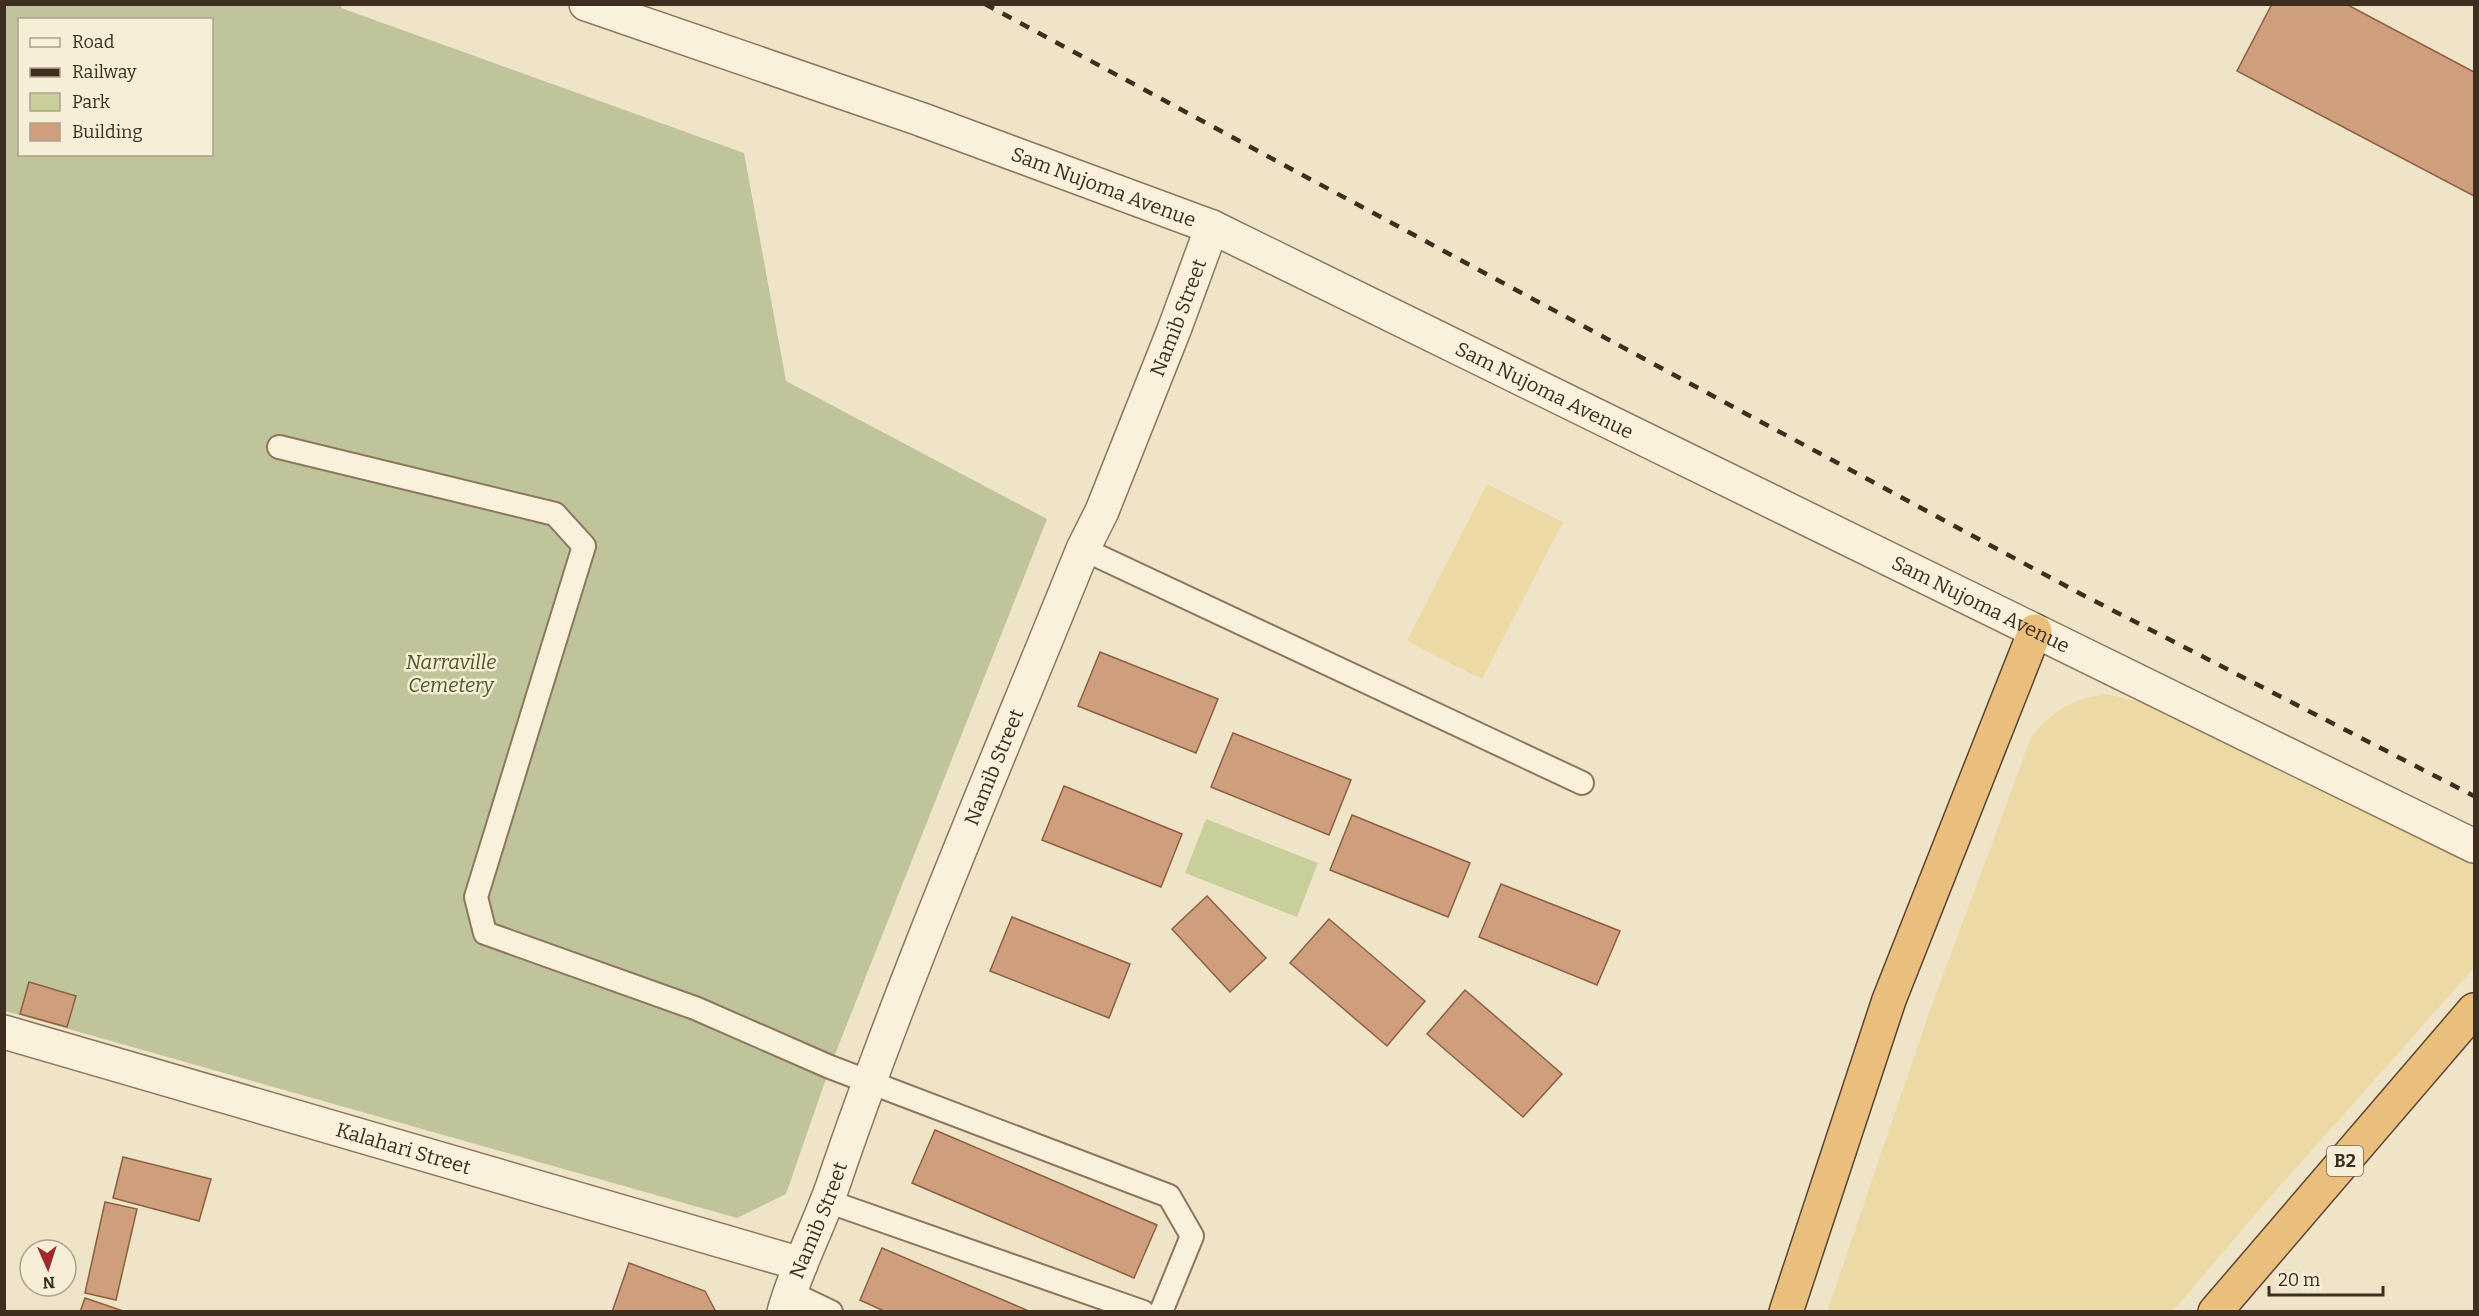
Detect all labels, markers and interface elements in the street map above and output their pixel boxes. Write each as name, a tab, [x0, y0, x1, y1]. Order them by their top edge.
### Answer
legend	[18, 18, 213, 156]
text: Road	[72, 31, 115, 53]
text: Railway	[72, 61, 137, 83]
text: Park	[72, 91, 111, 113]
text: Building	[72, 121, 143, 143]
street label: Sam Nujoma Avenue	[1008, 142, 1199, 232]
street label: Namib Street	[1145, 256, 1211, 380]
street label: Sam Nujoma Avenue	[1452, 336, 1637, 444]
street label: Sam Nujoma Avenue	[1888, 550, 2074, 658]
park label: Narraville Cemetery	[406, 650, 496, 697]
street label: Namib Street	[959, 705, 1028, 829]
street label: Kalahari Street	[333, 1117, 474, 1179]
road number: B2	[2327, 1146, 2363, 1176]
street label: Namib Street	[784, 1159, 852, 1282]
north arrow	[18, 1238, 78, 1298]
scale bar	[2269, 1259, 2383, 1297]
text: 20 m	[2278, 1269, 2320, 1291]
text: N	[42, 1273, 55, 1292]

